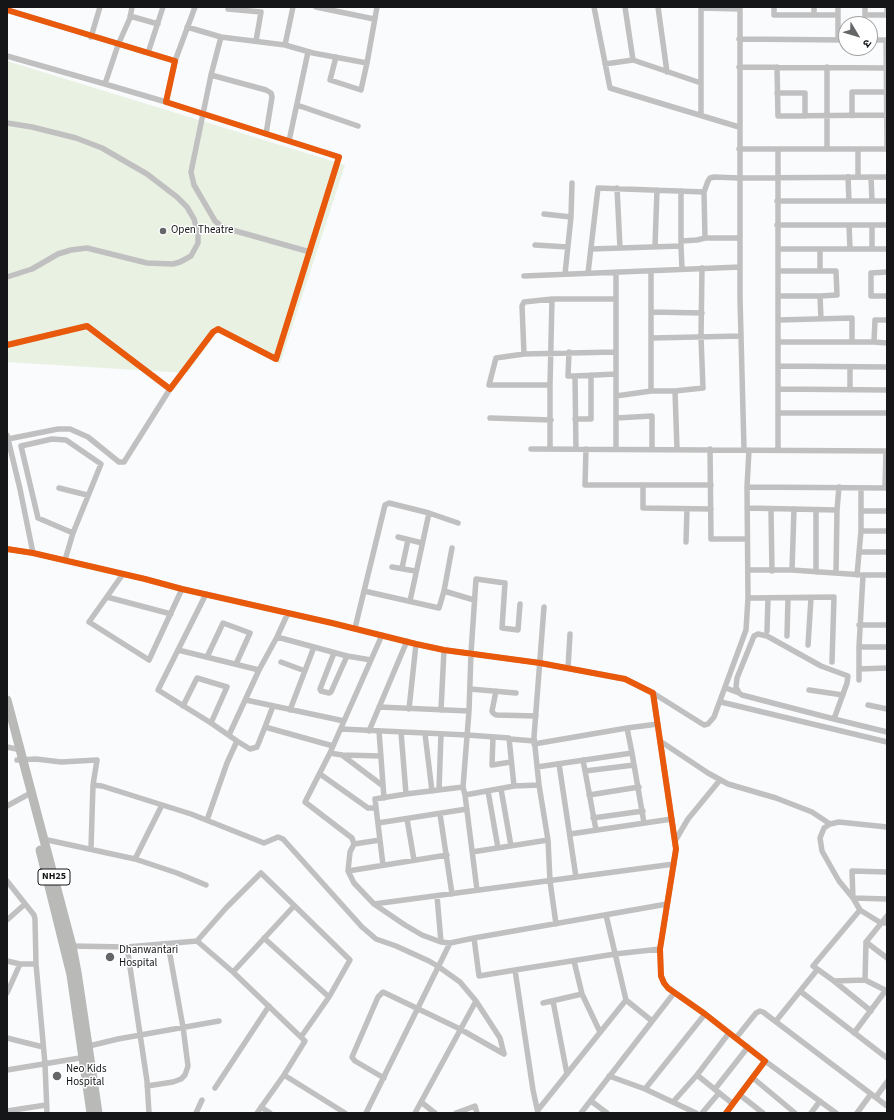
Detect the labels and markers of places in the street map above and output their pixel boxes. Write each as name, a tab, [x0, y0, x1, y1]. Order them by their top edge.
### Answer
place label: Open Theatre	[171, 224, 234, 238]
marker: Open Theatre	[158, 226, 168, 236]
place label: Dhanwantari Hospital	[119, 944, 178, 970]
marker: Dhanwantari Hospital	[104, 951, 116, 963]
place label: Neo Kids Hospital	[66, 1063, 107, 1089]
marker: Neo Kids Hospital	[51, 1070, 63, 1082]

